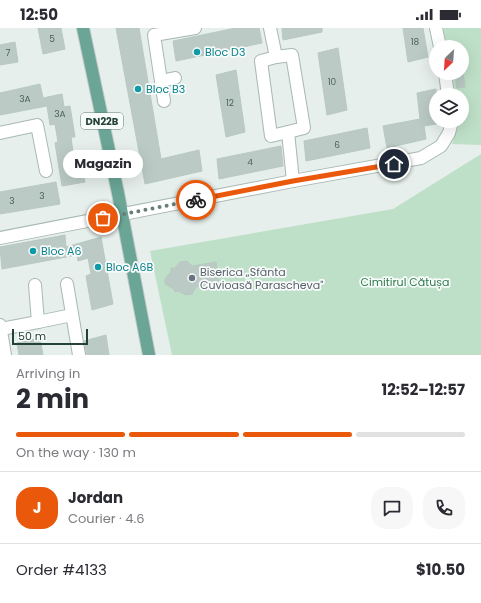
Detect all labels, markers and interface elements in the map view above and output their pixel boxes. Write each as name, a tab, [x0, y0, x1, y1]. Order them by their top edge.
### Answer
text: 12:50	[20, 4, 58, 25]
house number: 5	[49, 33, 55, 45]
house number: 18	[411, 36, 420, 48]
north arrow	[429, 40, 469, 80]
map controls	[429, 40, 469, 128]
place label: Bloc D3	[205, 44, 245, 60]
house number: 7	[6, 47, 11, 59]
marker: Bloc D3	[192, 47, 202, 57]
house number: 10	[328, 76, 337, 88]
place label: Bloc B3	[146, 81, 185, 97]
marker: Bloc B3	[133, 84, 143, 94]
button: layers	[429, 88, 469, 128]
house number: 3A	[19, 93, 31, 105]
house number: 12	[226, 97, 234, 109]
house number: 3A	[54, 108, 66, 120]
road number: DN22B	[81, 113, 123, 129]
house number: 6	[334, 139, 340, 151]
pin	[377, 147, 411, 181]
callout: Magazin	[63, 150, 143, 178]
icon: home	[383, 153, 405, 175]
text: Magazin	[74, 154, 132, 173]
house number: 4	[247, 156, 253, 168]
courier	[176, 180, 216, 220]
icon: bike	[185, 189, 207, 211]
house number: 3	[39, 190, 45, 202]
house number: 3	[9, 195, 15, 207]
pin	[86, 201, 120, 235]
icon: bag	[92, 207, 114, 229]
place label: Bloc A6	[41, 243, 82, 259]
marker: Bloc A6	[28, 246, 38, 256]
place label: Bloc A6B	[106, 259, 154, 275]
marker: Bloc A6B	[93, 262, 103, 272]
place label: Biserica „Sfânta Cuvioasă Parascheva"	[200, 264, 323, 293]
marker: Biserica „Sfânta Cuvioasă Parascheva"	[187, 273, 197, 283]
park label: Cimitirul Cătușa	[361, 274, 449, 290]
scale bar	[12, 327, 88, 346]
text: 50 m	[18, 328, 46, 344]
text: Arriving in	[16, 364, 80, 383]
text: 12:52–12:57	[382, 379, 465, 400]
text: 2 min	[16, 381, 89, 417]
text: On the way · 130 m	[16, 443, 136, 462]
text: Jordan	[68, 487, 123, 508]
button: chat	[371, 487, 413, 529]
button: phone	[423, 487, 465, 529]
text: J	[33, 497, 41, 518]
text: Courier · 4.6	[68, 509, 145, 528]
text: Order #4133	[16, 559, 107, 580]
text: $10.50	[416, 559, 465, 580]

